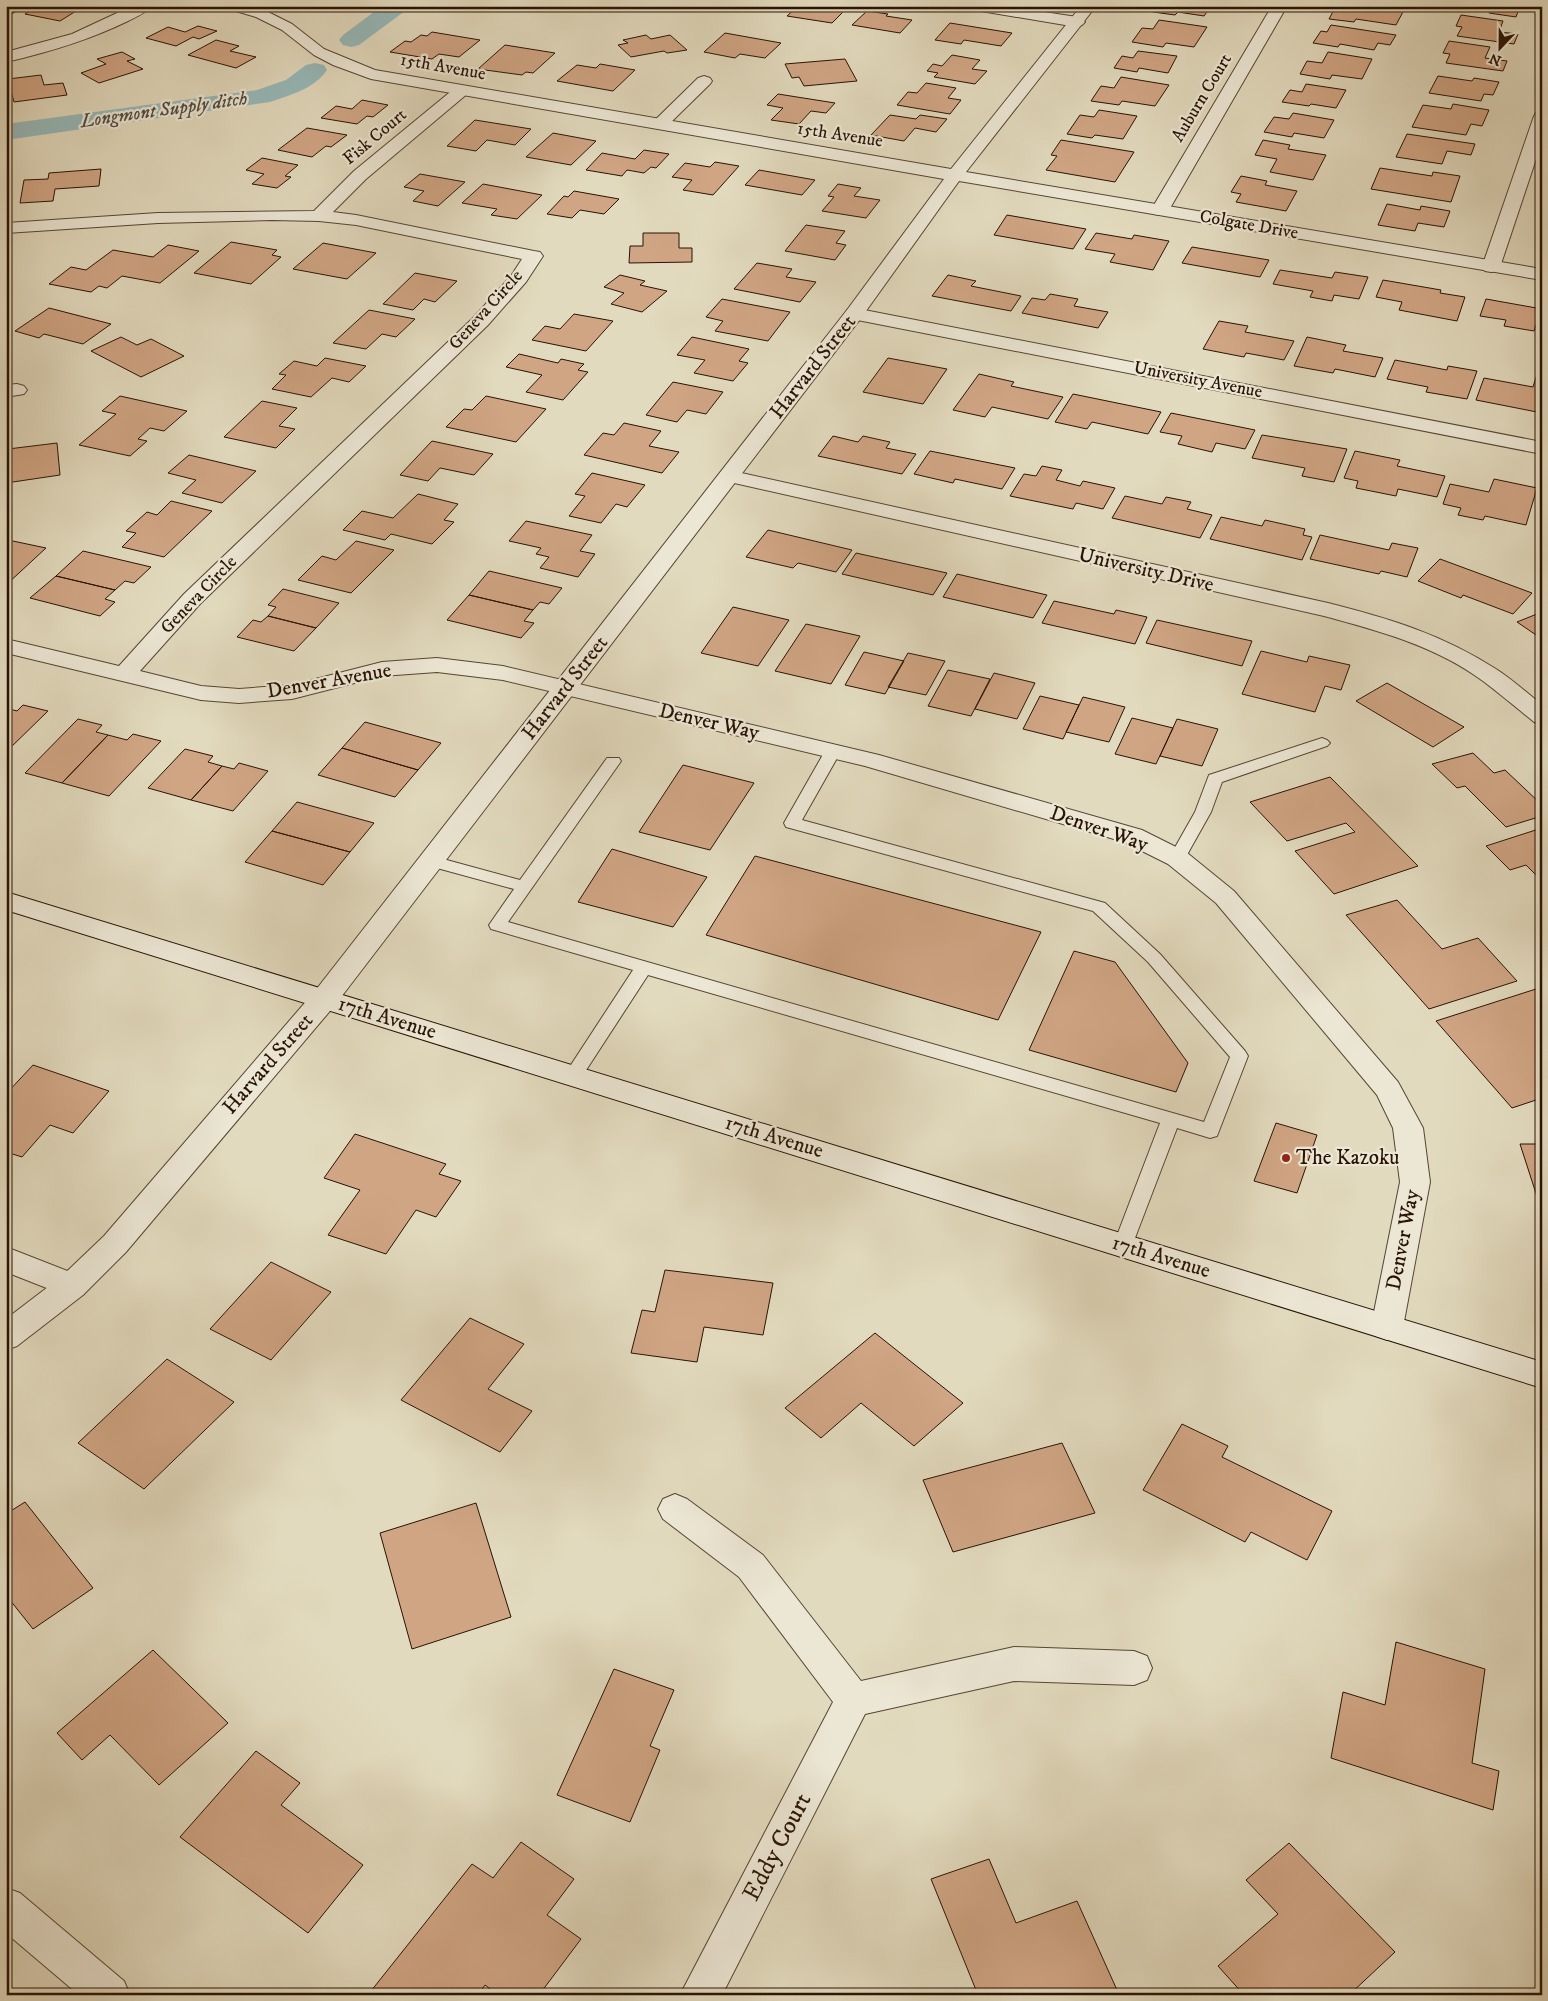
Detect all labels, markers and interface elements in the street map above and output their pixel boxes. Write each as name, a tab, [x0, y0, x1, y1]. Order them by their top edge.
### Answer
north arrow	[1476, 22, 1526, 72]
text: N	[1486, 48, 1504, 70]
street label: 15th Avenue	[399, 49, 487, 85]
street label: Auburn Court	[1167, 50, 1237, 146]
water label: Longmont Supply ditch	[78, 87, 249, 134]
street label: Fisk Court	[339, 104, 411, 170]
street label: 15th Avenue	[796, 117, 884, 153]
street label: Colgate Drive	[1198, 206, 1300, 244]
street label: Geneva Circle	[444, 265, 528, 355]
street label: Harvard Street	[764, 309, 862, 424]
street label: University Avenue	[1132, 357, 1264, 403]
street label: University Drive	[1076, 542, 1217, 598]
street label: Geneva Circle	[156, 551, 242, 639]
street label: Harvard Street	[516, 630, 614, 745]
street label: Denver Avenue	[265, 657, 394, 705]
street label: Denver Way	[656, 698, 763, 746]
street label: Denver Way	[1046, 800, 1153, 858]
street label: 17th Avenue	[335, 991, 440, 1045]
street label: Harvard Street	[217, 1008, 319, 1120]
street label: 17th Avenue	[722, 1110, 827, 1164]
place label: The Kazoku	[1296, 1145, 1399, 1171]
marker: The Kazoku	[1280, 1152, 1292, 1164]
street label: Denver Way	[1380, 1186, 1426, 1293]
street label: 17th Avenue	[1109, 1230, 1214, 1284]
street label: Eddy Court	[736, 1788, 818, 1906]

